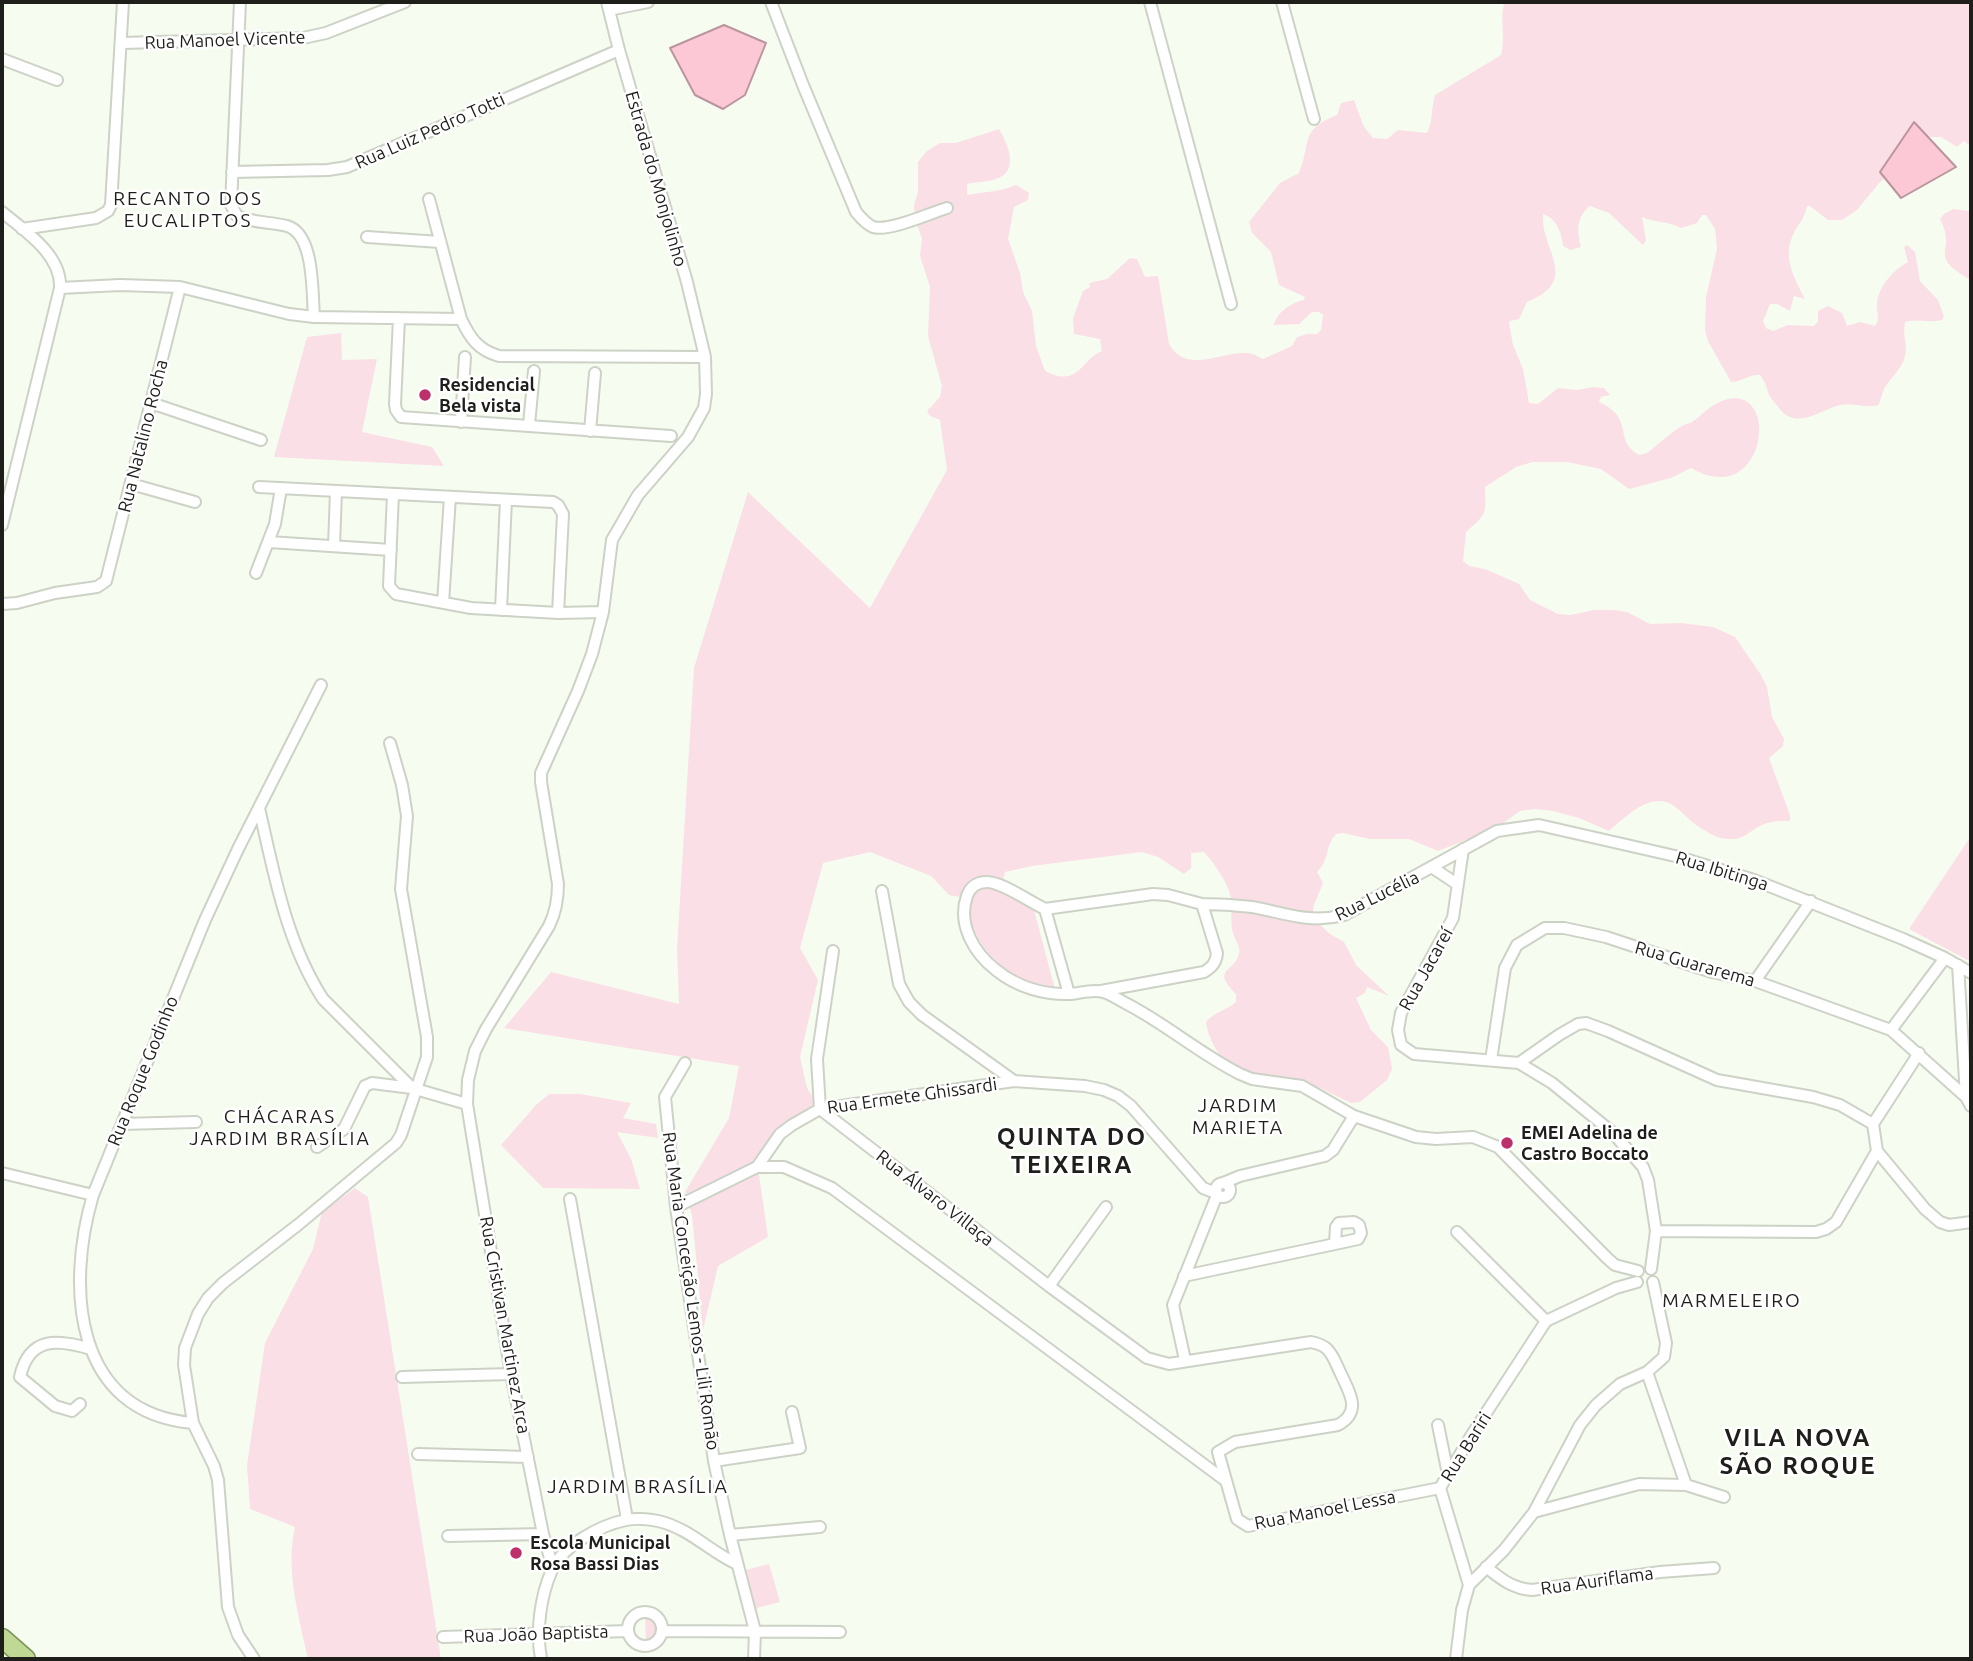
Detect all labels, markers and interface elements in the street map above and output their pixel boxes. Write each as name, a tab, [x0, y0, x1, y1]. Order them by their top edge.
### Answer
street label: Rua Manoel Vicente	[144, 26, 306, 54]
street label: Rua Luiz Pedro Totti	[352, 88, 508, 174]
street label: Estrada do Monjolinho	[621, 89, 691, 269]
district label: RECANTO DOS EUCALIPTOS	[115, 188, 261, 232]
street label: Rua Natalino Rocha	[114, 357, 172, 515]
place label: Residencial Bela vista	[439, 374, 535, 416]
marker: Residencial Bela vista	[417, 387, 433, 403]
street label: Rua Ibitinga	[1673, 847, 1771, 895]
street label: Rua Lucélia	[1331, 866, 1423, 926]
street label: Rua Jacareí	[1394, 924, 1458, 1014]
street label: Rua Guararema	[1632, 937, 1758, 991]
street label: Rua Roque Godinho	[103, 993, 183, 1149]
street label: Rua Ermete Ghissardi	[826, 1073, 998, 1119]
district label: JARDIM MARIETA	[1193, 1095, 1283, 1139]
district label: CHÁCARAS JARDIM BRASÍLIA	[191, 1106, 369, 1150]
place label: EMEI Adelina de Castro Boccato	[1521, 1122, 1658, 1164]
district label: QUINTA DO TEIXEIRA	[998, 1123, 1146, 1179]
street label: Rua Maria Conceição Lemos - Lili Romão	[658, 1130, 724, 1452]
marker: EMEI Adelina de Castro Boccato	[1499, 1135, 1515, 1151]
street label: Rua Álvaro Villaça	[872, 1145, 998, 1251]
street label: Rua Cristivan Martinez Arca	[475, 1215, 535, 1435]
district label: MARMELEIRO	[1663, 1290, 1801, 1312]
street label: Rua Bariri	[1436, 1408, 1496, 1486]
district label: VILA NOVA SÃO ROQUE	[1721, 1424, 1875, 1480]
district label: JARDIM BRASÍLIA	[549, 1476, 727, 1498]
street label: Rua Manoel Lessa	[1253, 1486, 1397, 1534]
place label: Escola Municipal Rosa Bassi Dias	[530, 1532, 670, 1574]
marker: Escola Municipal Rosa Bassi Dias	[508, 1545, 524, 1561]
street label: Rua Auriflama	[1539, 1562, 1655, 1600]
street label: Rua João Baptista	[463, 1621, 609, 1647]

